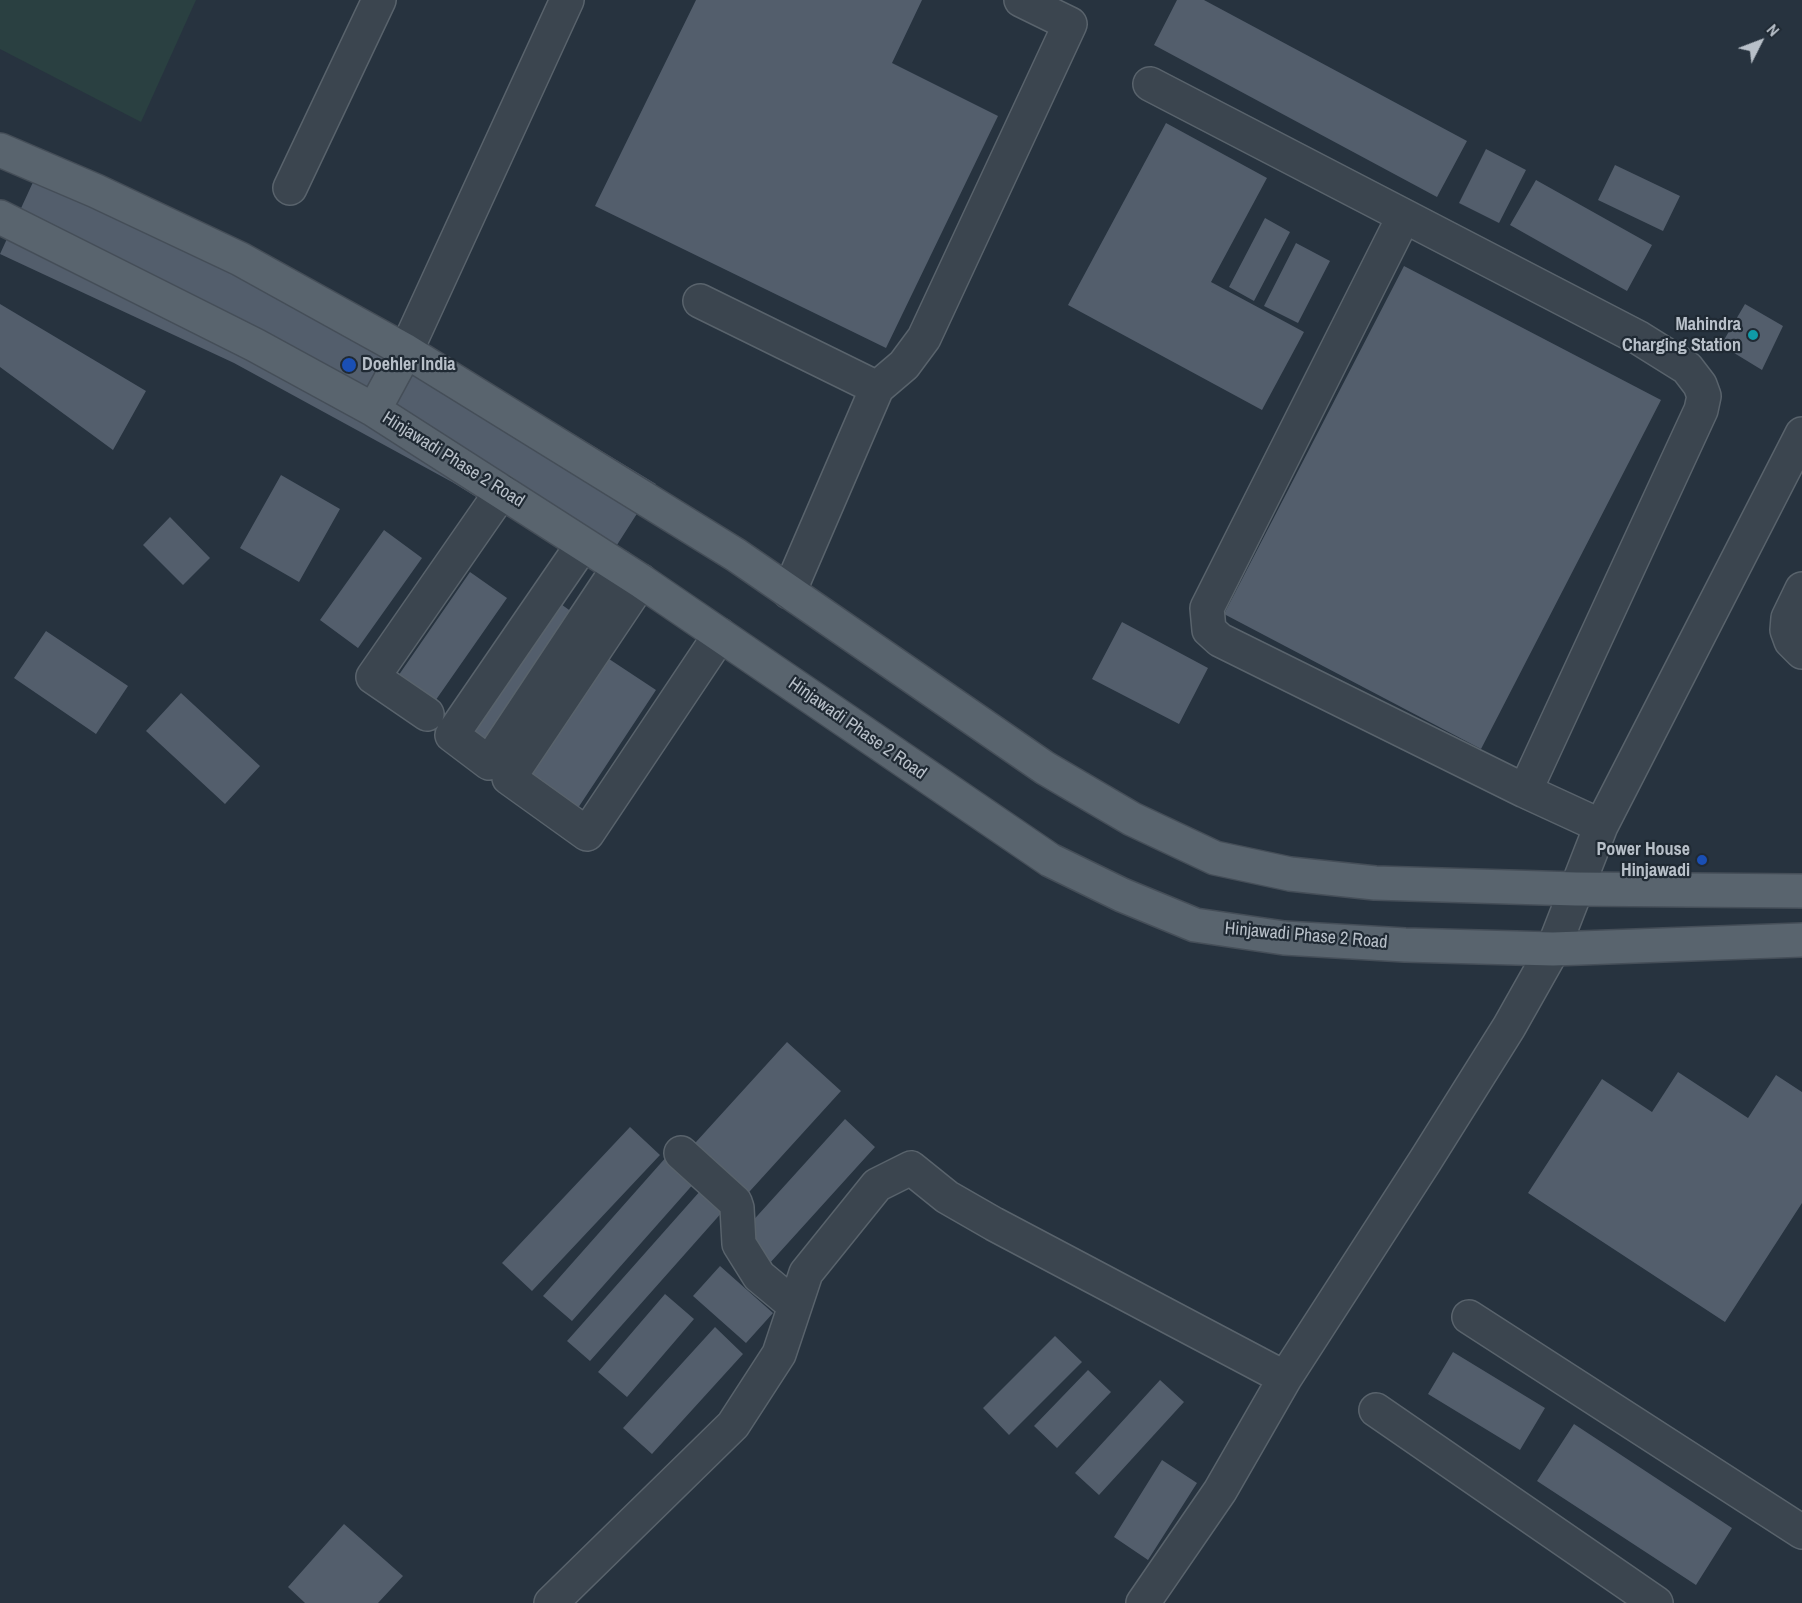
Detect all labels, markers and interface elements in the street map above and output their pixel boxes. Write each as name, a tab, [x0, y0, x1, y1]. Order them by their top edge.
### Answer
north arrow	[1730, 12, 1790, 72]
text: N	[1762, 19, 1785, 41]
place label: Mahindra Charging Station	[1622, 314, 1741, 356]
marker: Mahindra Charging Station	[1746, 328, 1760, 342]
place label: Doehler India	[362, 354, 456, 376]
marker: Doehler India	[340, 356, 358, 374]
street label: Hinjawadi Phase 2 Road	[378, 408, 528, 512]
street label: Hinjawadi Phase 2 Road	[784, 673, 930, 785]
place label: Power House Hinjawadi	[1596, 839, 1690, 882]
marker: Power House Hinjawadi	[1695, 853, 1709, 867]
street label: Hinjawadi Phase 2 Road	[1224, 918, 1388, 954]

